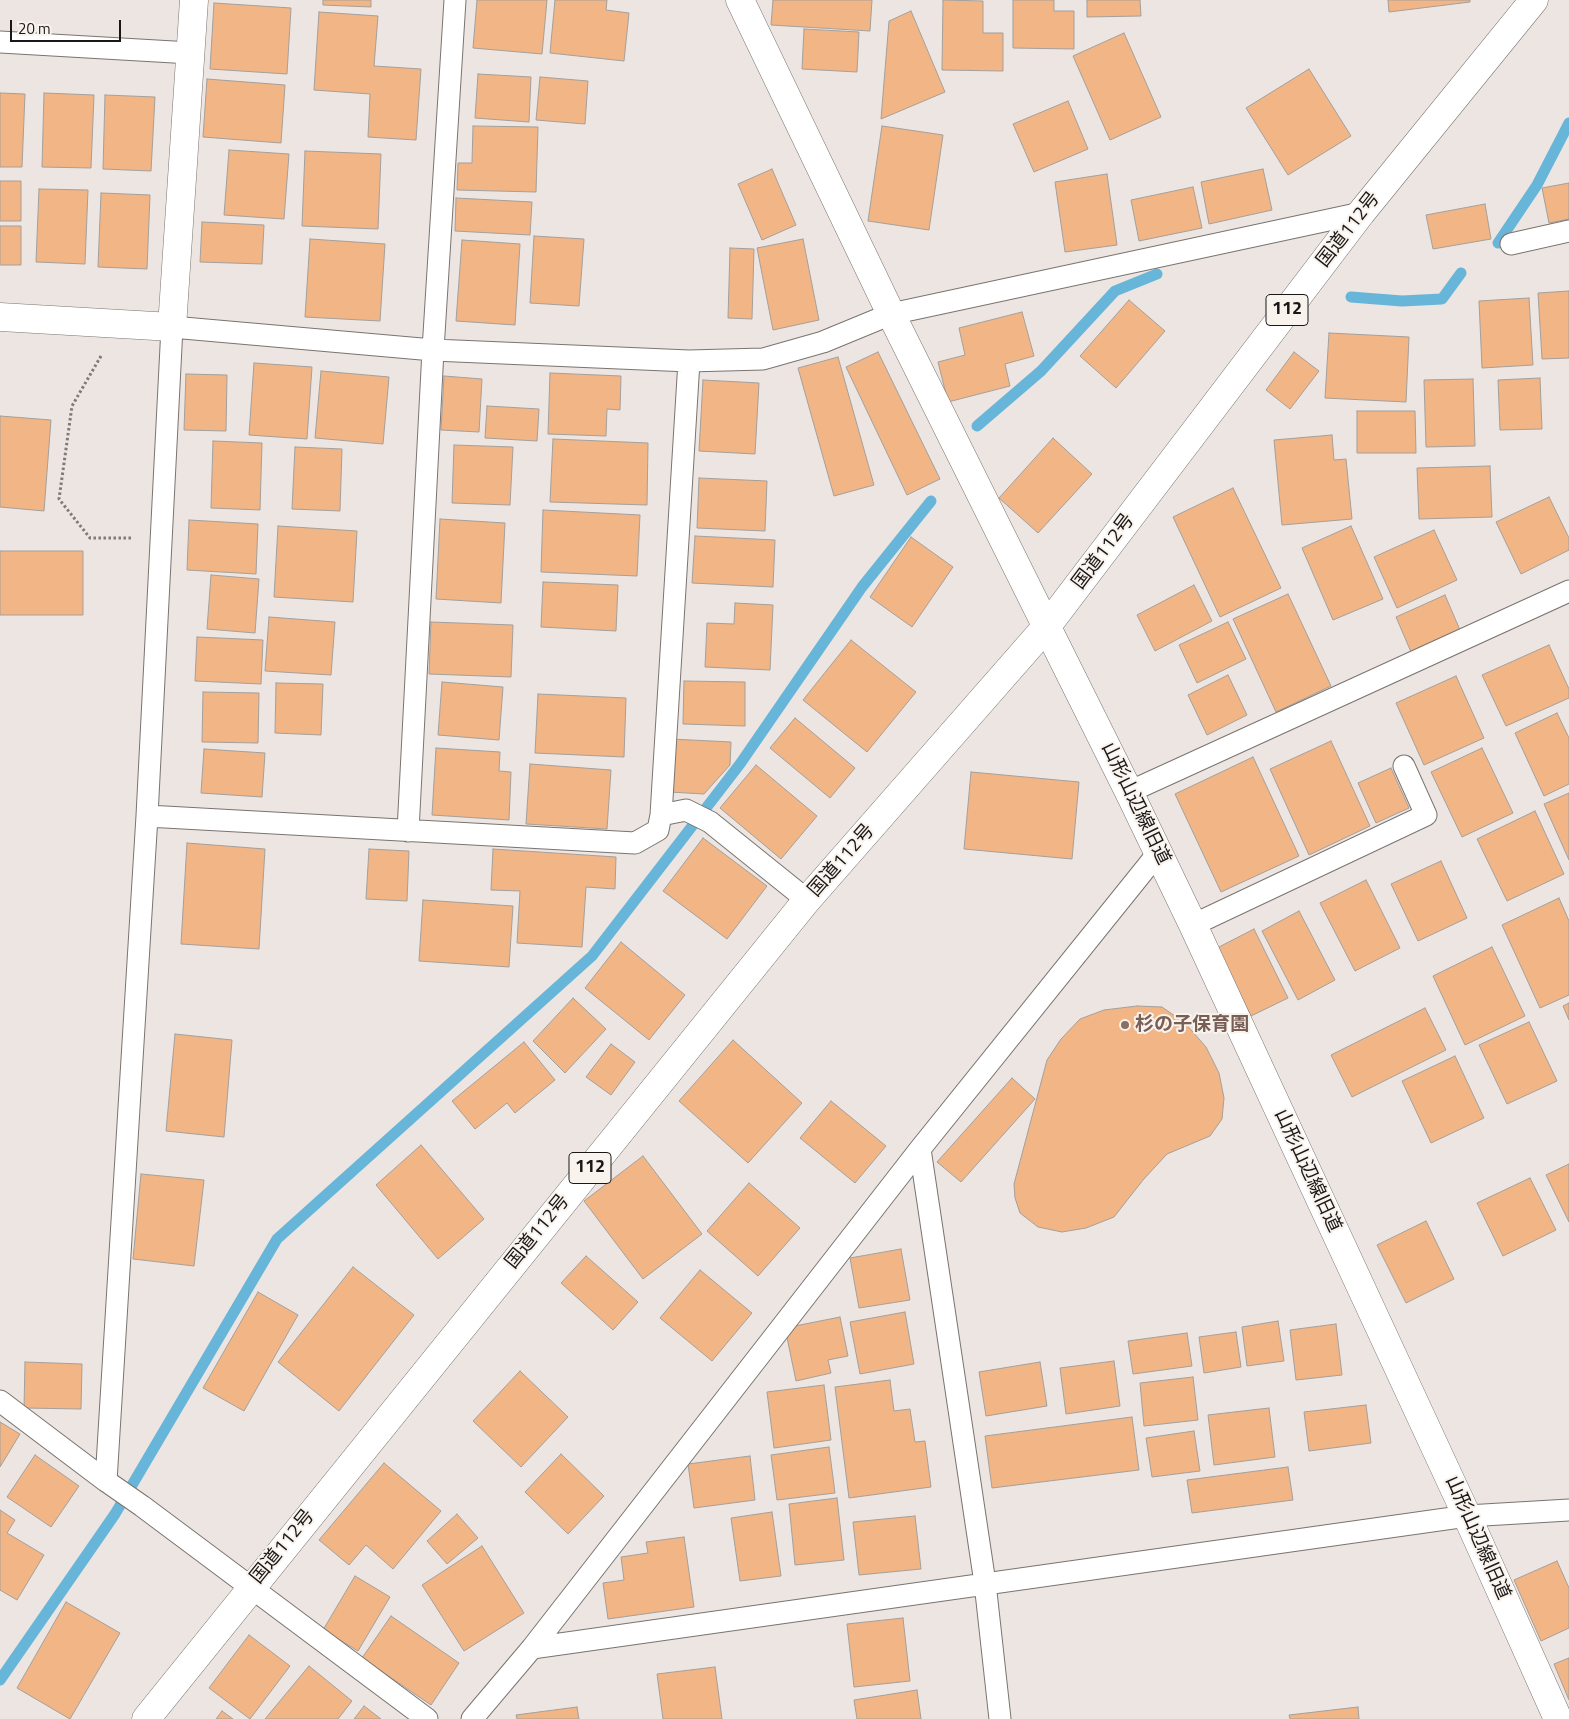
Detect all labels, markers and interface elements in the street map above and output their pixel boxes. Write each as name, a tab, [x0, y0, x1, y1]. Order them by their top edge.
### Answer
scale bar	[12, 10, 124, 42]
text: 20 m	[18, 17, 51, 40]
street label: 国道112号	[1313, 188, 1385, 272]
road number: 112	[1266, 294, 1308, 326]
street label: 国道112号	[1068, 510, 1140, 594]
street label: 山形山辺線旧道	[1096, 739, 1174, 869]
street label: 国道112号	[804, 820, 880, 902]
place label: 杉の子保育園	[1135, 1014, 1249, 1036]
marker: 杉の子保育園	[1119, 1019, 1131, 1031]
street label: 山形山辺線旧道	[1269, 1106, 1345, 1236]
road number: 112	[569, 1152, 611, 1184]
street label: 国道112号	[501, 1190, 575, 1274]
street label: 山形山辺線旧道	[1440, 1473, 1514, 1603]
street label: 国道112号	[246, 1505, 320, 1589]

